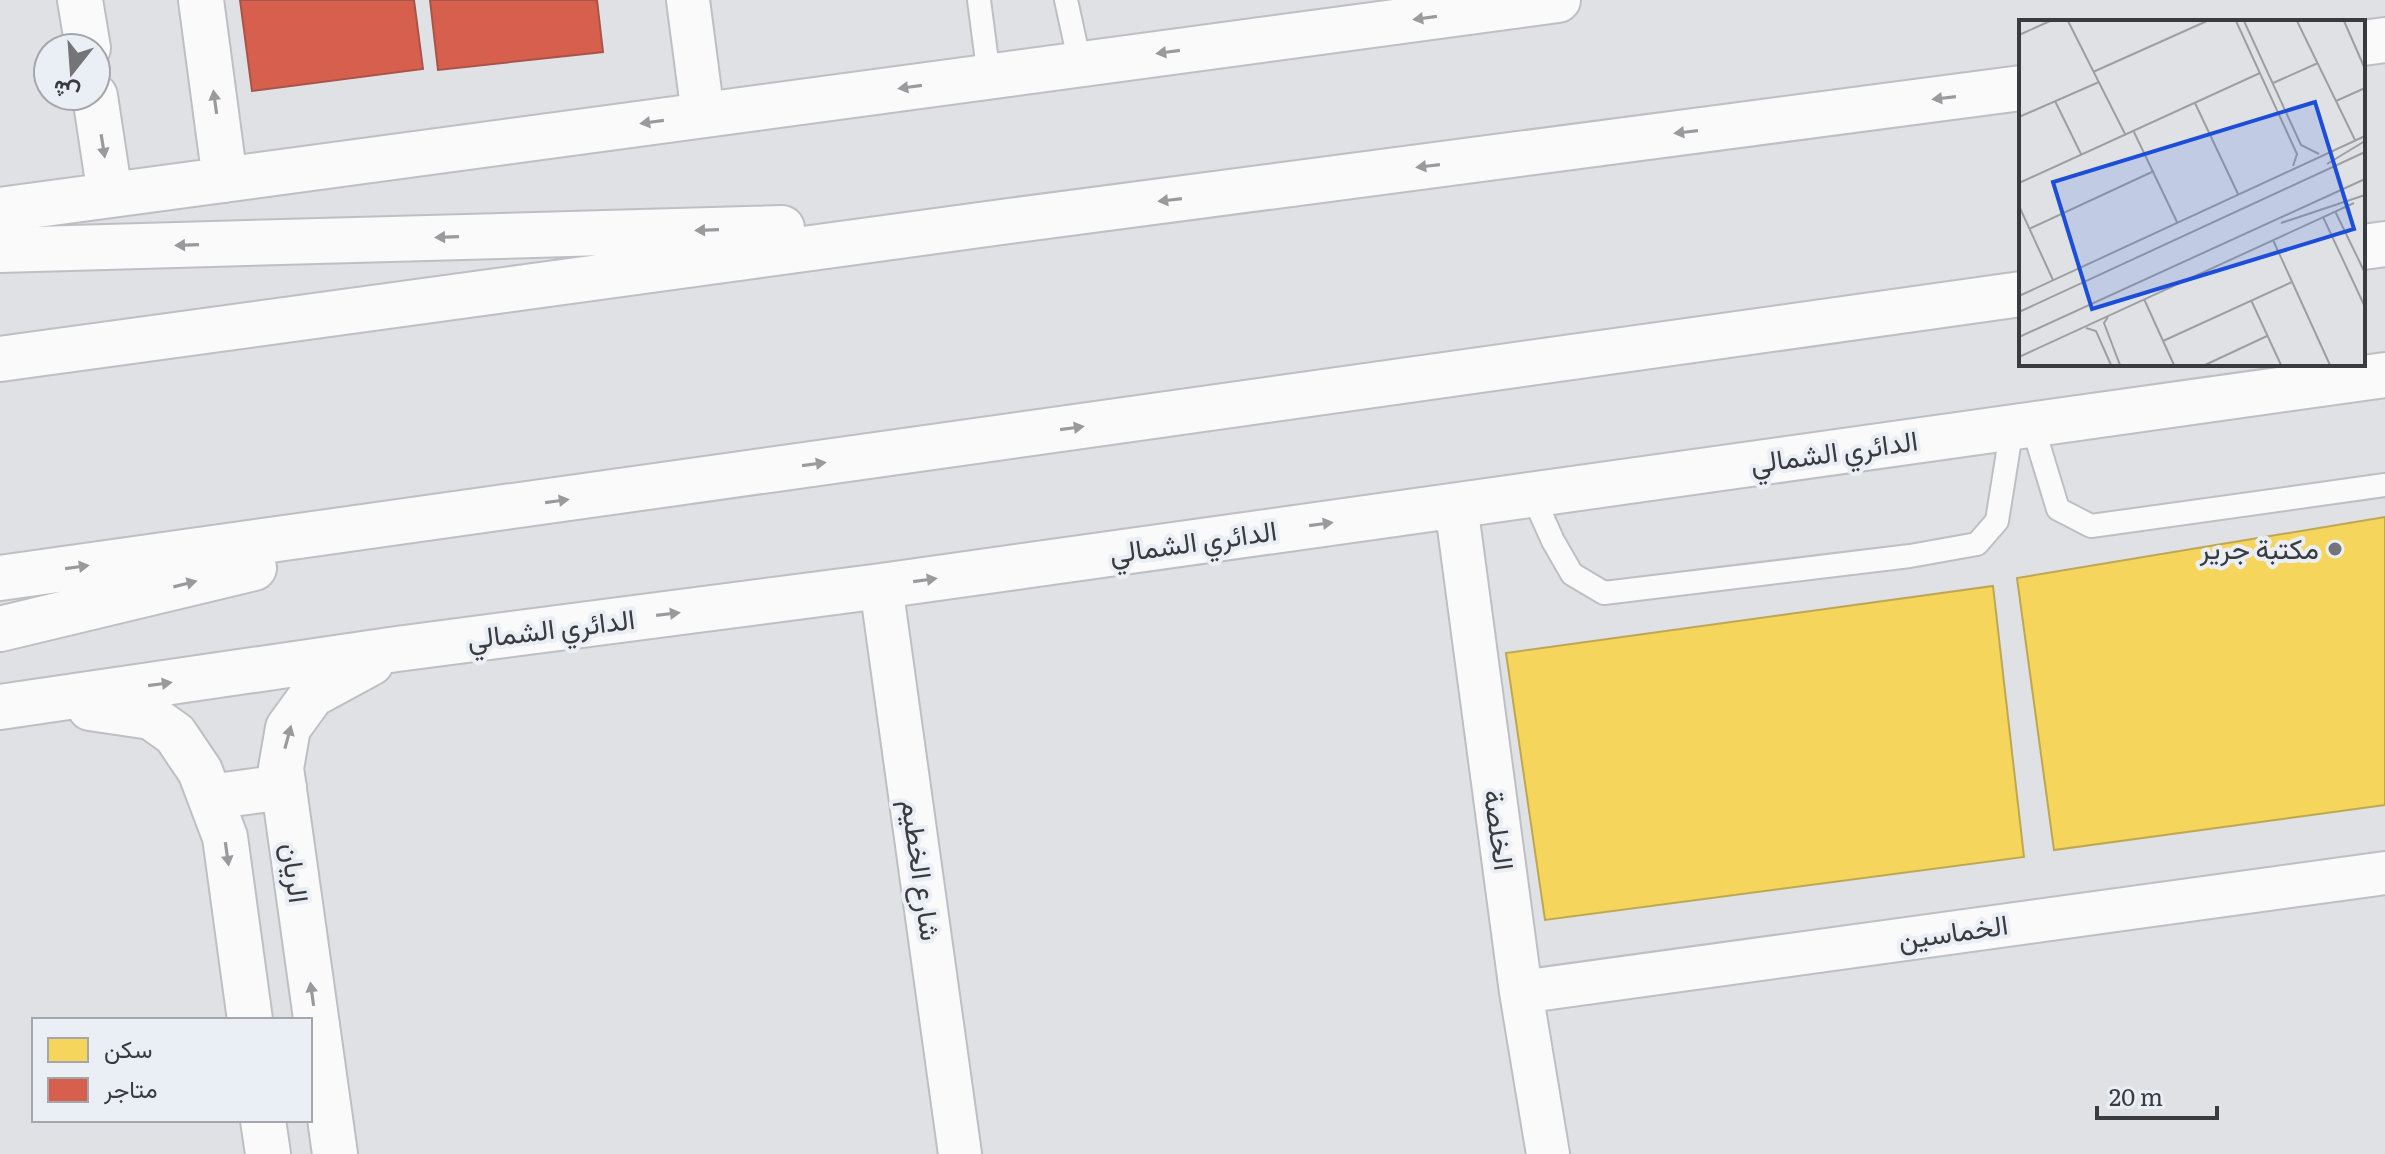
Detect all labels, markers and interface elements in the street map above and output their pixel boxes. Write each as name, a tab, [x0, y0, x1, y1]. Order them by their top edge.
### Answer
one-way arrow	[1413, 12, 1438, 25]
inset map	[2019, 20, 2365, 366]
north arrow	[32, 32, 112, 112]
one-way arrow	[1155, 46, 1180, 59]
text: ش	[48, 73, 83, 112]
one-way arrow	[897, 81, 922, 94]
one-way arrow	[208, 89, 221, 114]
one-way arrow	[1931, 92, 1956, 105]
one-way arrow	[640, 116, 665, 129]
one-way arrow	[1673, 126, 1698, 139]
one-way arrow	[97, 133, 110, 158]
one-way arrow	[1415, 160, 1440, 173]
one-way arrow	[1157, 194, 1182, 207]
one-way arrow	[694, 223, 719, 236]
one-way arrow	[434, 231, 459, 244]
one-way arrow	[174, 238, 199, 251]
street label: الدائري الشمالي	[1747, 417, 1921, 487]
one-way arrow	[1059, 421, 1084, 434]
one-way arrow	[802, 457, 827, 470]
one-way arrow	[545, 494, 570, 507]
street label: الدائري الشمالي	[1106, 507, 1280, 577]
one-way arrow	[1309, 517, 1334, 530]
place label: مكتبة جرير	[2199, 526, 2319, 568]
marker: مكتبة جرير	[2326, 540, 2344, 558]
one-way arrow	[65, 560, 90, 573]
one-way arrow	[913, 573, 938, 586]
one-way arrow	[172, 578, 197, 590]
street label: الدائري الشمالي	[465, 596, 637, 662]
one-way arrow	[655, 607, 680, 620]
one-way arrow	[148, 677, 173, 690]
one-way arrow	[282, 724, 294, 749]
street label: الخلصة	[1475, 787, 1527, 873]
street label: شارع الخطيم	[892, 796, 954, 943]
street label: الريان	[272, 840, 322, 906]
one-way arrow	[221, 842, 234, 867]
street label: الخماسين	[1895, 902, 2010, 958]
one-way arrow	[305, 981, 318, 1006]
legend	[32, 1018, 312, 1122]
text: سكن	[104, 1030, 153, 1065]
text: متاجر	[103, 1070, 158, 1105]
scale bar	[2097, 1070, 2217, 1120]
text: 20 m	[2109, 1078, 2163, 1113]

